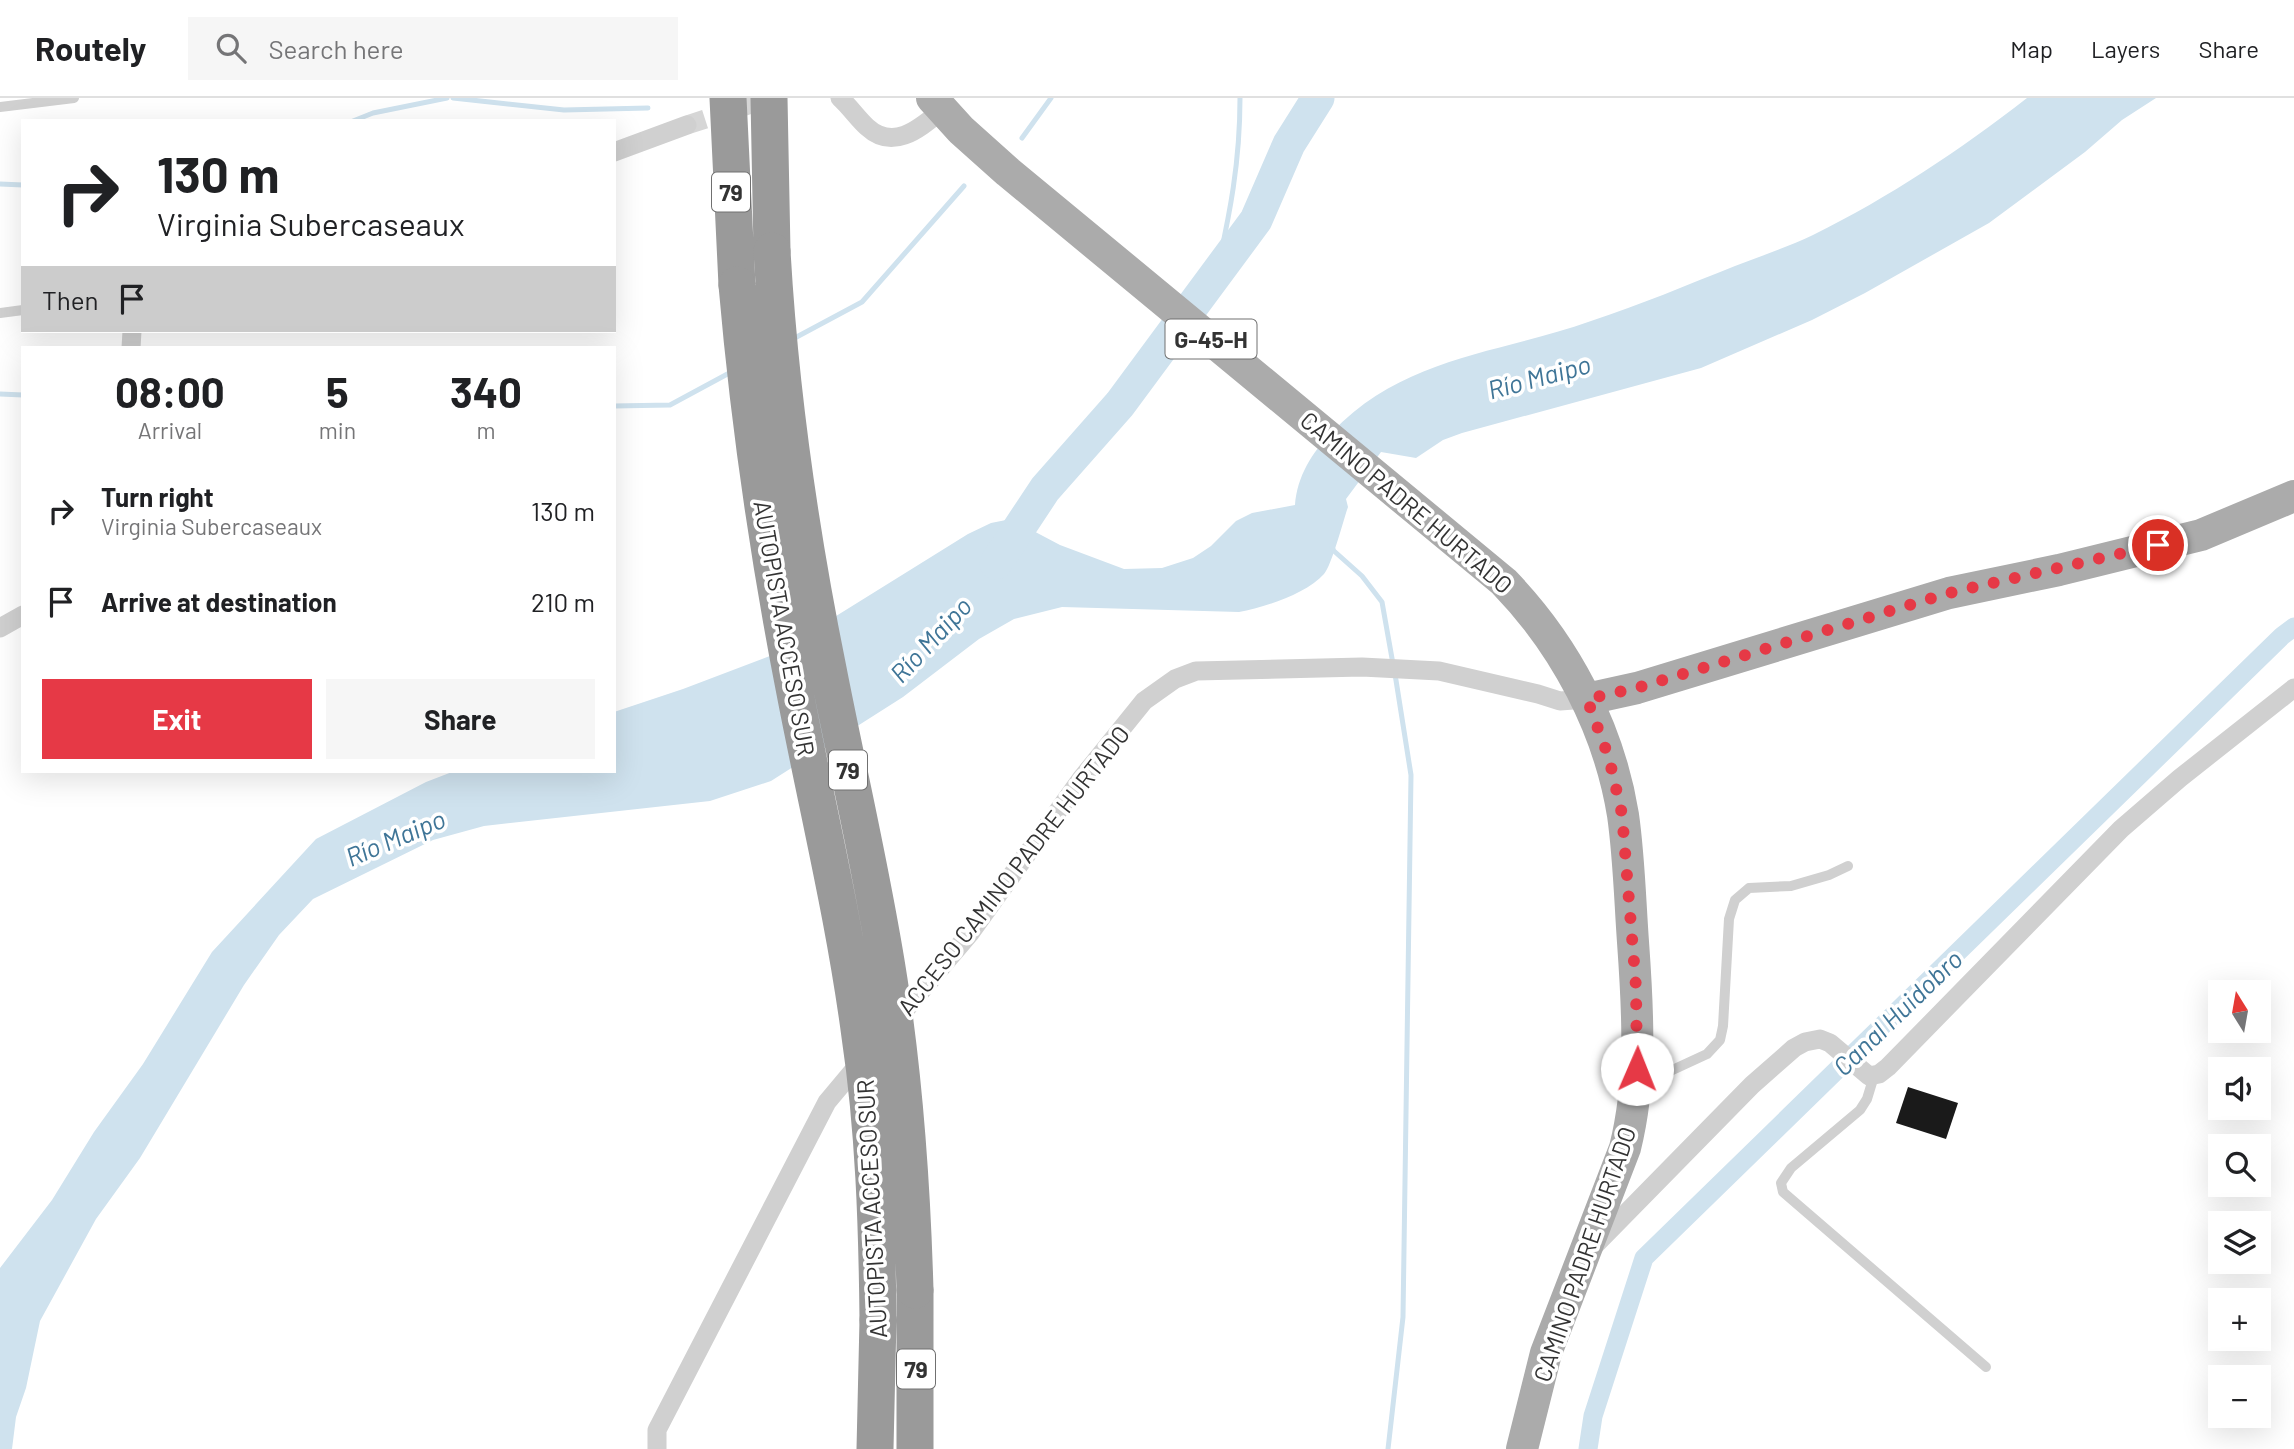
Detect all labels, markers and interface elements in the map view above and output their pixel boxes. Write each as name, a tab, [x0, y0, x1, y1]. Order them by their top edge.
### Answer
search box	[188, 17, 678, 80]
text: Routely	[35, 28, 146, 68]
icon: search	[212, 29, 250, 67]
text: Search here	[268, 33, 404, 64]
text: Map	[2010, 34, 2053, 63]
text: Layers	[2091, 34, 2160, 63]
text: Share	[2198, 34, 2259, 63]
text: 130 m	[157, 144, 279, 203]
icon: right	[42, 147, 133, 238]
road number: 79	[712, 172, 750, 212]
text: Virginia Subercaseaux	[157, 204, 464, 242]
icon: arrive	[113, 280, 151, 318]
text: Then	[42, 284, 99, 315]
road number: G-45-H	[1166, 320, 1256, 358]
water label: Río Maipo	[1484, 347, 1594, 405]
text: 08:00	[115, 366, 225, 416]
text: 5	[326, 366, 349, 416]
text: 340	[450, 366, 522, 416]
street label: CAMINO PADRE HURTADO	[1295, 405, 1519, 599]
text: Arrival	[138, 416, 202, 444]
text: min	[319, 416, 356, 444]
text: m	[477, 416, 496, 444]
text: Turn right	[101, 481, 214, 512]
icon: right	[42, 492, 80, 530]
text: 130 m	[531, 495, 595, 526]
street label: AUTOPISTA ACCESO SUR	[748, 498, 822, 758]
text: Virginia Subercaseaux	[101, 512, 322, 540]
pin	[2128, 515, 2188, 575]
icon: arrive	[2139, 526, 2177, 564]
icon: arrive	[42, 583, 80, 621]
text: Arrive at destination	[101, 586, 337, 617]
text: 210 m	[531, 586, 595, 617]
water label: Río Maipo	[883, 590, 977, 688]
button: Exit	[42, 679, 312, 759]
button: Share	[326, 679, 595, 759]
street label: ACCESO CAMINO PADRE HURTADO	[891, 719, 1135, 1021]
road number: 79	[829, 750, 867, 790]
water label: Río Maipo	[340, 802, 450, 872]
water label: Canal Huidobro	[1826, 943, 1968, 1081]
north arrow	[2208, 980, 2272, 1043]
map controls	[2208, 980, 2271, 1428]
position arrow	[1600, 1032, 1674, 1106]
button: sound	[2208, 1057, 2271, 1120]
street label: AUTOPISTA ACCESO SUR	[850, 1079, 892, 1339]
street label: CAMINO PADRE HURTADO	[1527, 1123, 1641, 1385]
button: search	[2208, 1134, 2271, 1197]
button: layers	[2208, 1211, 2271, 1274]
button: +	[2208, 1288, 2271, 1351]
road number: 79	[897, 1350, 935, 1388]
button: −	[2208, 1365, 2271, 1428]

